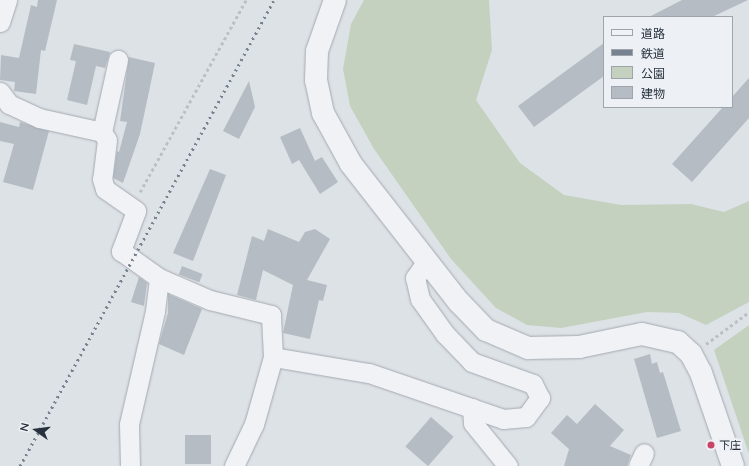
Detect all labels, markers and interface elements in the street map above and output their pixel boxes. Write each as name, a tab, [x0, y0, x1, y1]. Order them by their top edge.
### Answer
legend	[603, 16, 733, 108]
text: 道路	[641, 26, 665, 41]
text: 鉄道	[641, 46, 665, 61]
text: 公園	[641, 66, 665, 81]
text: 建物	[641, 86, 665, 101]
north arrow	[16, 410, 56, 450]
text: N	[17, 421, 32, 433]
place label: 下庄	[719, 438, 741, 452]
marker: 下庄	[706, 440, 716, 450]

